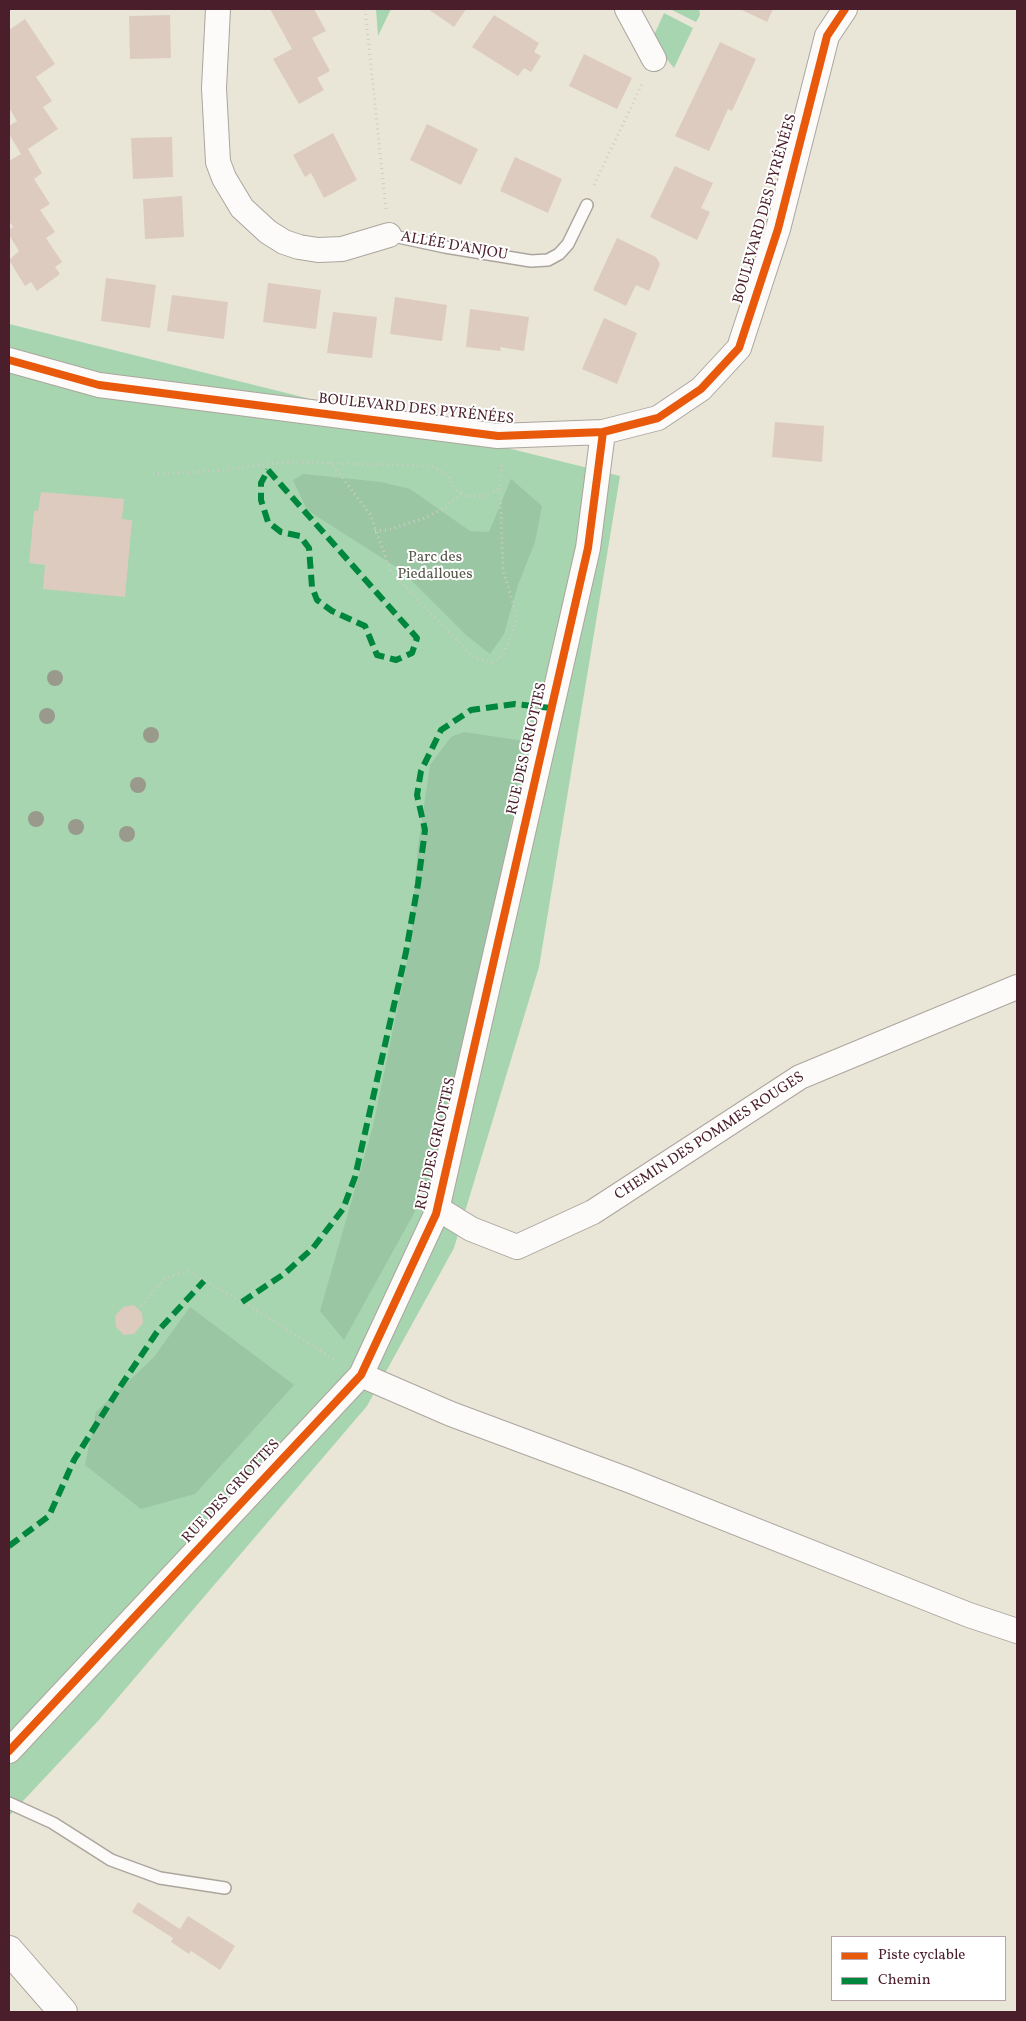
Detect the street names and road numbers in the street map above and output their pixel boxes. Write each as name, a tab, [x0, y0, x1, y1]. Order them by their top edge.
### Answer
street label: BOULEVARD DES PYRÉNÉES	[730, 112, 802, 306]
street label: ALLÉE D'ANJOU	[399, 229, 509, 265]
street label: BOULEVARD DES PYRÉNÉES	[317, 391, 515, 429]
street label: RUE DES GRIOTTES	[504, 681, 552, 817]
street label: CHEMIN DES POMMES ROUGES	[612, 1069, 808, 1205]
street label: RUE DES GRIOTTES	[413, 1076, 461, 1212]
street label: RUE DES GRIOTTES	[179, 1436, 285, 1548]

